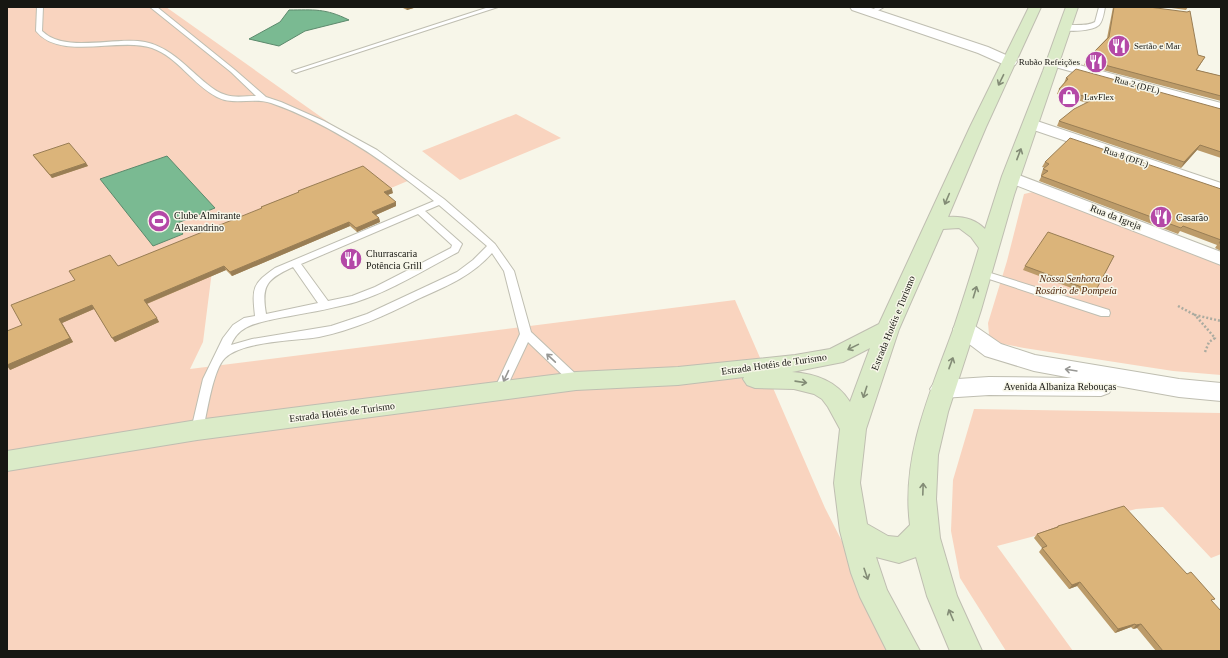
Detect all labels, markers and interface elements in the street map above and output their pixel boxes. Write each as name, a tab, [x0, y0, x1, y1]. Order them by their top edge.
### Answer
restaurant icon: Sertão e Mar	[1106, 33, 1132, 59]
place label: Sertão e Mar	[1134, 41, 1180, 51]
restaurant icon: Rubão Refeições	[1083, 49, 1109, 75]
place label: Rubão Refeições	[1019, 57, 1080, 67]
one-way arrow	[997, 74, 1004, 86]
street label: Rua 2 (DFL)	[1113, 74, 1161, 96]
shop icon: LavFlex	[1056, 84, 1082, 110]
place label: LavFlex	[1084, 92, 1114, 102]
street label: Rua 8 (DFL)	[1102, 145, 1150, 169]
one-way arrow	[1016, 149, 1024, 161]
one-way arrow	[943, 192, 950, 204]
street label: Rua da Igreja	[1089, 202, 1144, 232]
restaurant icon: Casarão	[1148, 204, 1174, 230]
sports icon: Clube Almirante Alexandrino	[146, 208, 172, 234]
place label: Clube Almirante Alexandrino	[174, 210, 241, 233]
place label: Casarão	[1176, 212, 1208, 223]
restaurant icon: Churrascaria Potência Grill	[338, 246, 364, 272]
place label: Churrascaria Potência Grill	[366, 248, 422, 271]
park label: Nossa Senhora do Rosário de Pompeía	[1034, 273, 1117, 296]
street label: Estrada Hotéis e Turismo	[869, 274, 917, 372]
one-way arrow	[972, 285, 979, 298]
one-way arrow	[848, 344, 860, 351]
street label: Estrada Hotéis de Turismo	[721, 351, 827, 377]
one-way arrow	[546, 353, 556, 363]
one-way arrow	[948, 358, 956, 370]
one-way arrow	[1065, 366, 1078, 374]
one-way arrow	[502, 370, 509, 382]
one-way arrow	[794, 378, 807, 386]
street label: Avenida Albaniza Rebouças	[1004, 381, 1116, 392]
one-way arrow	[861, 386, 868, 399]
street label: Estrada Hotéis de Turismo	[289, 400, 395, 424]
one-way arrow	[919, 483, 926, 496]
one-way arrow	[863, 567, 870, 580]
one-way arrow	[946, 610, 954, 622]

